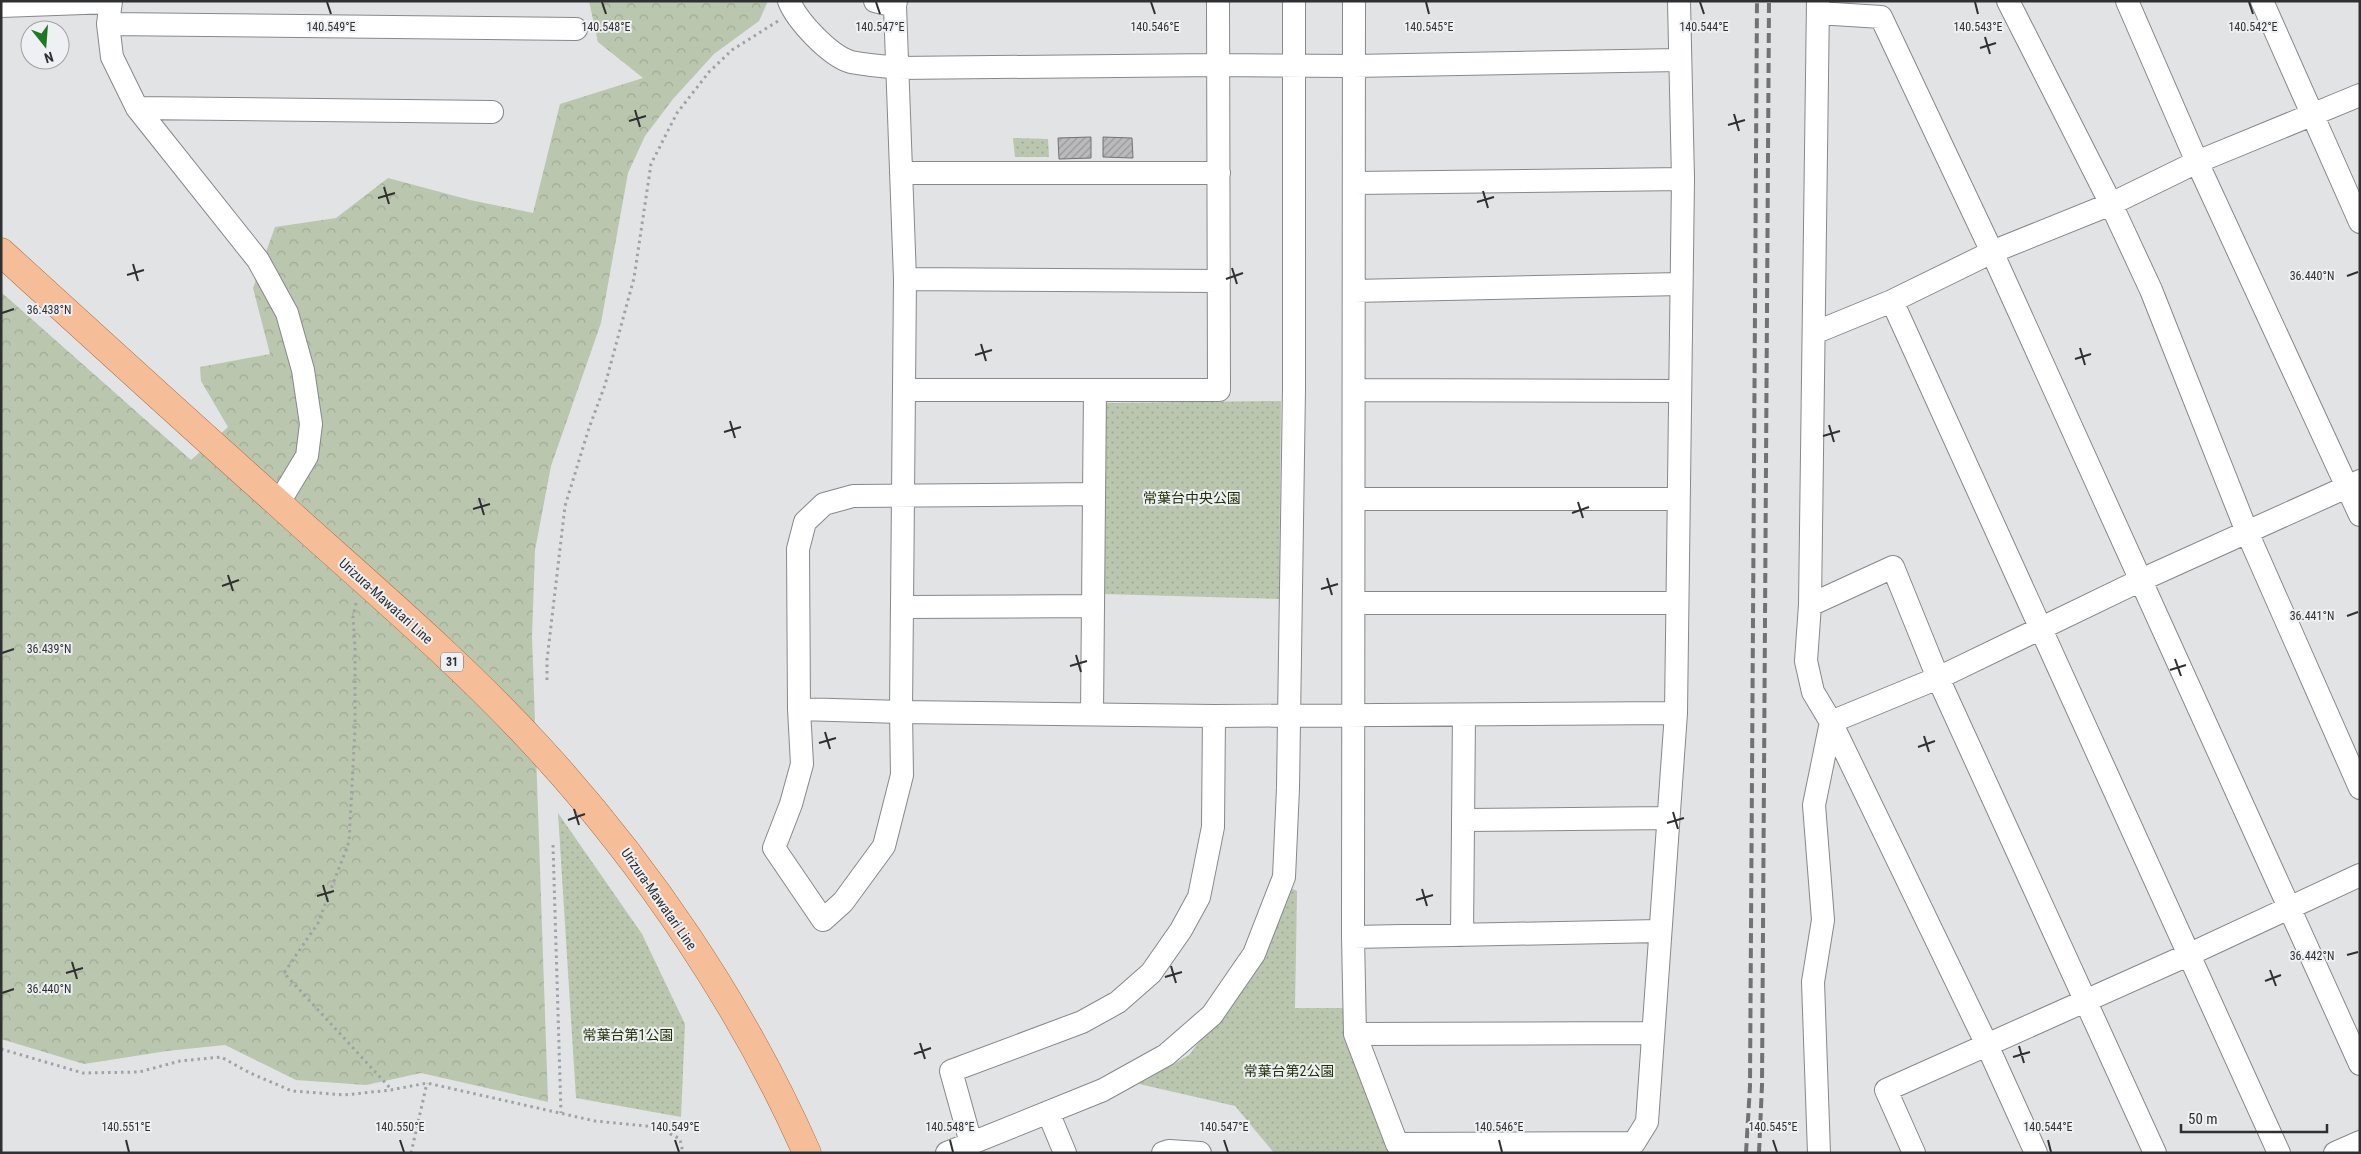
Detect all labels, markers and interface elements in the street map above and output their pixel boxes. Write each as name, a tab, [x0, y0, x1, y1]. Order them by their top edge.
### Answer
north arrow	[20, 20, 70, 70]
text: 140.549°E	[306, 20, 356, 34]
text: 140.548°E	[581, 20, 631, 34]
text: 140.547°E	[855, 20, 905, 34]
text: 140.546°E	[1130, 20, 1180, 34]
text: 140.545°E	[1404, 20, 1454, 34]
text: 140.544°E	[1679, 20, 1729, 34]
text: 140.543°E	[1953, 20, 2003, 34]
text: 140.542°E	[2228, 20, 2278, 34]
text: N	[42, 49, 55, 66]
text: 36.440°N	[2290, 269, 2334, 283]
text: 36.438°N	[27, 303, 71, 317]
park label: 常葉台中央公園	[1143, 490, 1241, 506]
street label: Urizura-Mawatari Line	[336, 555, 436, 647]
text: 36.441°N	[2290, 609, 2334, 623]
text: 36.439°N	[27, 642, 71, 656]
road number: 31	[441, 652, 463, 672]
street label: Urizura-Mawatari Line	[618, 845, 700, 953]
text: 36.442°N	[2290, 949, 2334, 963]
text: 36.440°N	[27, 982, 71, 996]
park label: 常葉台第1公園	[583, 1027, 673, 1043]
park label: 常葉台第2公園	[1244, 1063, 1334, 1079]
scale bar	[2181, 1102, 2327, 1134]
text: 50 m	[2188, 1110, 2218, 1128]
text: 140.551°E	[101, 1120, 151, 1134]
text: 140.550°E	[375, 1120, 425, 1134]
text: 140.549°E	[650, 1120, 700, 1134]
text: 140.548°E	[925, 1120, 975, 1134]
text: 140.547°E	[1199, 1120, 1249, 1134]
text: 140.546°E	[1474, 1120, 1524, 1134]
text: 140.545°E	[1748, 1120, 1798, 1134]
text: 140.544°E	[2023, 1120, 2073, 1134]

